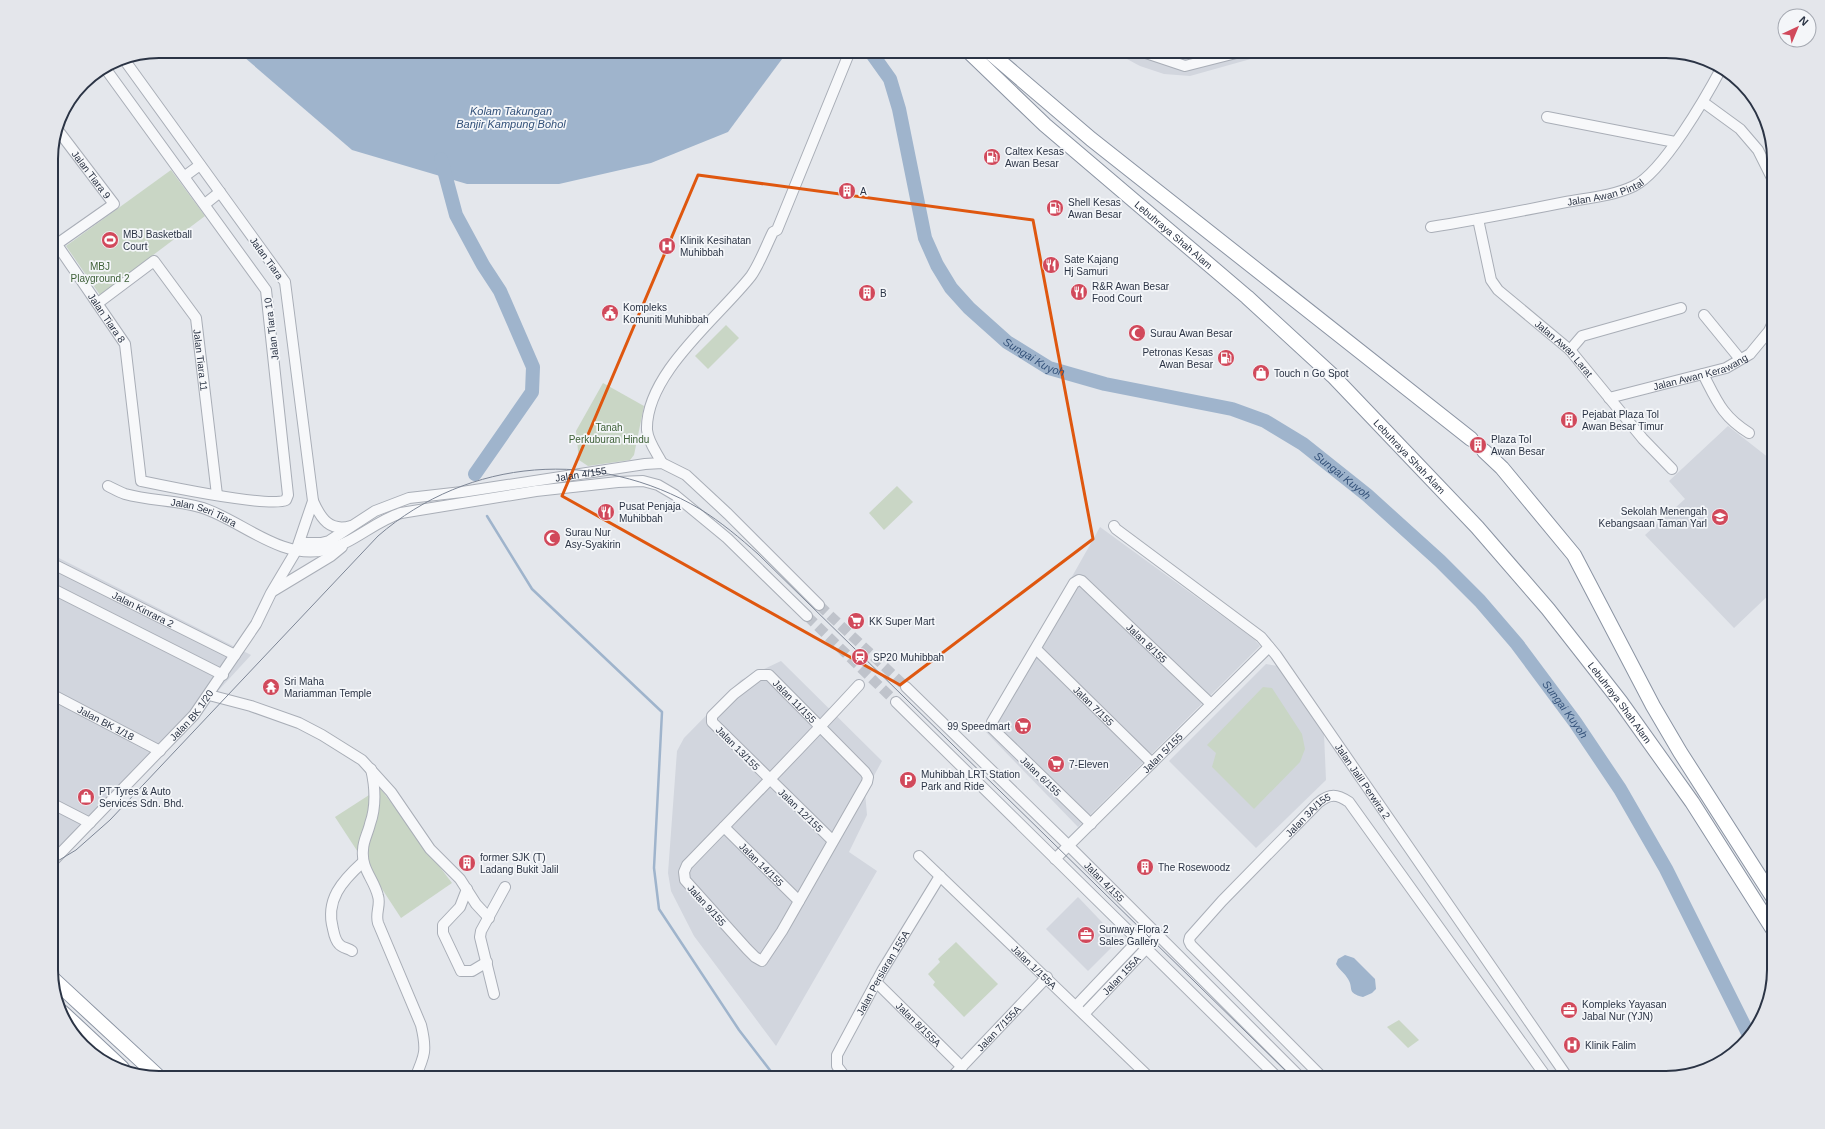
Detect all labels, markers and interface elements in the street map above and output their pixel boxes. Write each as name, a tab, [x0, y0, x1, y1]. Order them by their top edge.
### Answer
north arrow	[1777, 8, 1817, 48]
text: N	[1797, 14, 1811, 28]
water label: Kolam Takungan Banjir Kampung Bohol	[456, 105, 566, 130]
place label: Caltex Kesas Awan Besar	[1005, 146, 1064, 169]
fuel station icon: Caltex Kesas Awan Besar	[982, 147, 1002, 167]
street label: Jalan Tiara 9	[69, 149, 113, 201]
street label: Jalan Awan Pintal	[1566, 177, 1646, 208]
building icon: A	[837, 181, 857, 201]
place label: A	[860, 186, 867, 197]
place label: Shell Kesas Awan Besar	[1068, 197, 1122, 220]
fuel station icon: Shell Kesas Awan Besar	[1045, 198, 1065, 218]
street label: Lebuhraya Shah Alam	[1132, 199, 1215, 271]
place label: MBJ Basketball Court	[123, 229, 192, 252]
sports icon: MBJ Basketball Court	[100, 230, 120, 250]
street label: Jalan Tiara	[248, 235, 286, 282]
place label: Klinik Kesihatan Muhibbah	[680, 235, 751, 258]
hospital icon: Klinik Kesihatan Muhibbah	[657, 236, 677, 256]
place label: Sate Kajang Hj Samuri	[1064, 254, 1119, 277]
restaurant icon: Sate Kajang Hj Samuri	[1041, 255, 1061, 275]
park label: MBJ Playground 2	[71, 261, 130, 284]
place label: R&R Awan Besar Food Court	[1092, 281, 1170, 304]
restaurant icon: R&R Awan Besar Food Court	[1069, 282, 1089, 302]
building icon: B	[857, 283, 877, 303]
place label: B	[880, 288, 887, 299]
street label: Jalan Tiara 8	[86, 291, 128, 345]
street label: Jalan Tiara 10	[262, 297, 281, 361]
place label: Kompleks Komuniti Muhibbah	[623, 302, 709, 325]
public building icon: Kompleks Komuniti Muhibbah	[600, 303, 620, 323]
street label: Jalan Awan Larat	[1533, 318, 1595, 379]
mosque icon: Surau Awan Besar	[1127, 323, 1147, 343]
street label: Jalan Tiara 11	[191, 328, 210, 392]
place label: Surau Awan Besar	[1150, 328, 1233, 339]
water label: Sungai Kuyoh	[1001, 335, 1066, 378]
place label: Petronas Kesas Awan Besar	[1142, 347, 1214, 370]
fuel station icon: Petronas Kesas Awan Besar	[1216, 348, 1236, 368]
street label: Jalan Awan Kerawang	[1652, 352, 1749, 392]
shop icon: Touch n Go Spot	[1251, 363, 1271, 383]
place label: Touch n Go Spot	[1274, 368, 1349, 379]
place label: Pejabat Plaza Tol Awan Besar Timur	[1582, 409, 1664, 432]
building icon: Pejabat Plaza Tol Awan Besar Timur	[1559, 410, 1579, 430]
street label: Lebuhraya Shah Alam	[1371, 417, 1447, 496]
park label: Tanah Perkuburan Hindu	[569, 422, 649, 445]
place label: Plaza Tol Awan Besar	[1491, 434, 1545, 457]
building icon: Plaza Tol Awan Besar	[1468, 435, 1488, 455]
water label: Sungai Kuyoh	[1312, 450, 1373, 502]
street label: Jalan 4/155	[554, 465, 608, 484]
street label: Jalan Seri Tiara	[170, 497, 239, 529]
place label: Pusat Penjaja Muhibbah	[619, 501, 681, 524]
restaurant icon: Pusat Penjaja Muhibbah	[596, 502, 616, 522]
place label: Sekolah Menengah Kebangsaan Taman Yarl	[1599, 506, 1707, 529]
school or university icon: Sekolah Menengah Kebangsaan Taman Yarl	[1710, 507, 1730, 527]
place label: Surau Nur Asy-Syakirin	[565, 527, 621, 550]
mosque icon: Surau Nur Asy-Syakirin	[542, 528, 562, 548]
street label: Jalan Kinrara 2	[110, 590, 176, 630]
supermarket icon: KK Super Mart	[846, 611, 866, 631]
place label: KK Super Mart	[869, 616, 935, 627]
street label: Jalan 8/155	[1124, 621, 1169, 665]
station icon: SP20 Muhibbah	[850, 647, 870, 667]
place label: SP20 Muhibbah	[873, 652, 944, 663]
street label: Lebuhraya Shah Alam	[1586, 660, 1653, 746]
place label: Sri Maha Mariamman Temple	[284, 676, 372, 699]
temple icon: Sri Maha Mariamman Temple	[261, 677, 281, 697]
street label: Jalan 11/155	[771, 678, 819, 726]
water label: Sungai Kuyoh	[1540, 678, 1590, 740]
street label: Jalan 7/155	[1071, 684, 1116, 728]
street label: Jalan BK 1/20	[168, 688, 216, 743]
street label: Jalan BK 1/18	[76, 704, 136, 743]
supermarket icon: 99 Speedmart	[1013, 716, 1033, 736]
place label: 99 Speedmart	[947, 721, 1010, 732]
street label: Jalan 13/155	[714, 724, 762, 773]
street label: Jalan 5/155	[1140, 731, 1185, 775]
street label: Jalan Jalil Perwira 2	[1333, 742, 1393, 821]
street label: Jalan 6/155	[1018, 754, 1063, 799]
supermarket icon: 7-Eleven	[1046, 754, 1066, 774]
place label: 7-Eleven	[1069, 759, 1108, 770]
place label: Muhibbah LRT Station Park and Ride	[921, 769, 1020, 792]
parking icon: Muhibbah LRT Station Park and Ride	[898, 770, 918, 790]
place label: PT Tyres & Auto Services Sdn. Bhd.	[99, 786, 184, 809]
shop icon: PT Tyres & Auto Services Sdn. Bhd.	[76, 787, 96, 807]
street label: Jalan 12/155	[776, 787, 825, 835]
street label: Jalan 3A/155	[1283, 791, 1333, 839]
street label: Jalan 14/155	[737, 841, 786, 889]
place label: former SJK (T) Ladang Bukit Jalil	[480, 852, 558, 875]
building icon: former SJK (T) Ladang Bukit Jalil	[457, 853, 477, 873]
building icon: The Rosewoodz	[1135, 857, 1155, 877]
street label: Jalan 4/155	[1082, 860, 1127, 904]
place label: The Rosewoodz	[1158, 862, 1230, 873]
street label: Jalan 9/155	[685, 882, 728, 929]
place label: Sunway Flora 2 Sales Gallery	[1099, 924, 1169, 947]
office icon: Sunway Flora 2 Sales Gallery	[1076, 925, 1096, 945]
street label: Jalan Persiaran 155A	[854, 928, 912, 1017]
street label: Jalan 1/155A	[1009, 943, 1059, 992]
street label: Jalan 155A	[1100, 953, 1143, 997]
place label: Kompleks Yayasan Jabal Nur (YJN)	[1582, 999, 1667, 1022]
street label: Jalan 8/155A	[894, 1000, 943, 1049]
office icon: Kompleks Yayasan Jabal Nur (YJN)	[1559, 1000, 1579, 1020]
street label: Jalan 7/155A	[975, 1003, 1023, 1053]
hospital icon: Klinik Falim	[1562, 1035, 1582, 1055]
place label: Klinik Falim	[1585, 1040, 1636, 1051]

